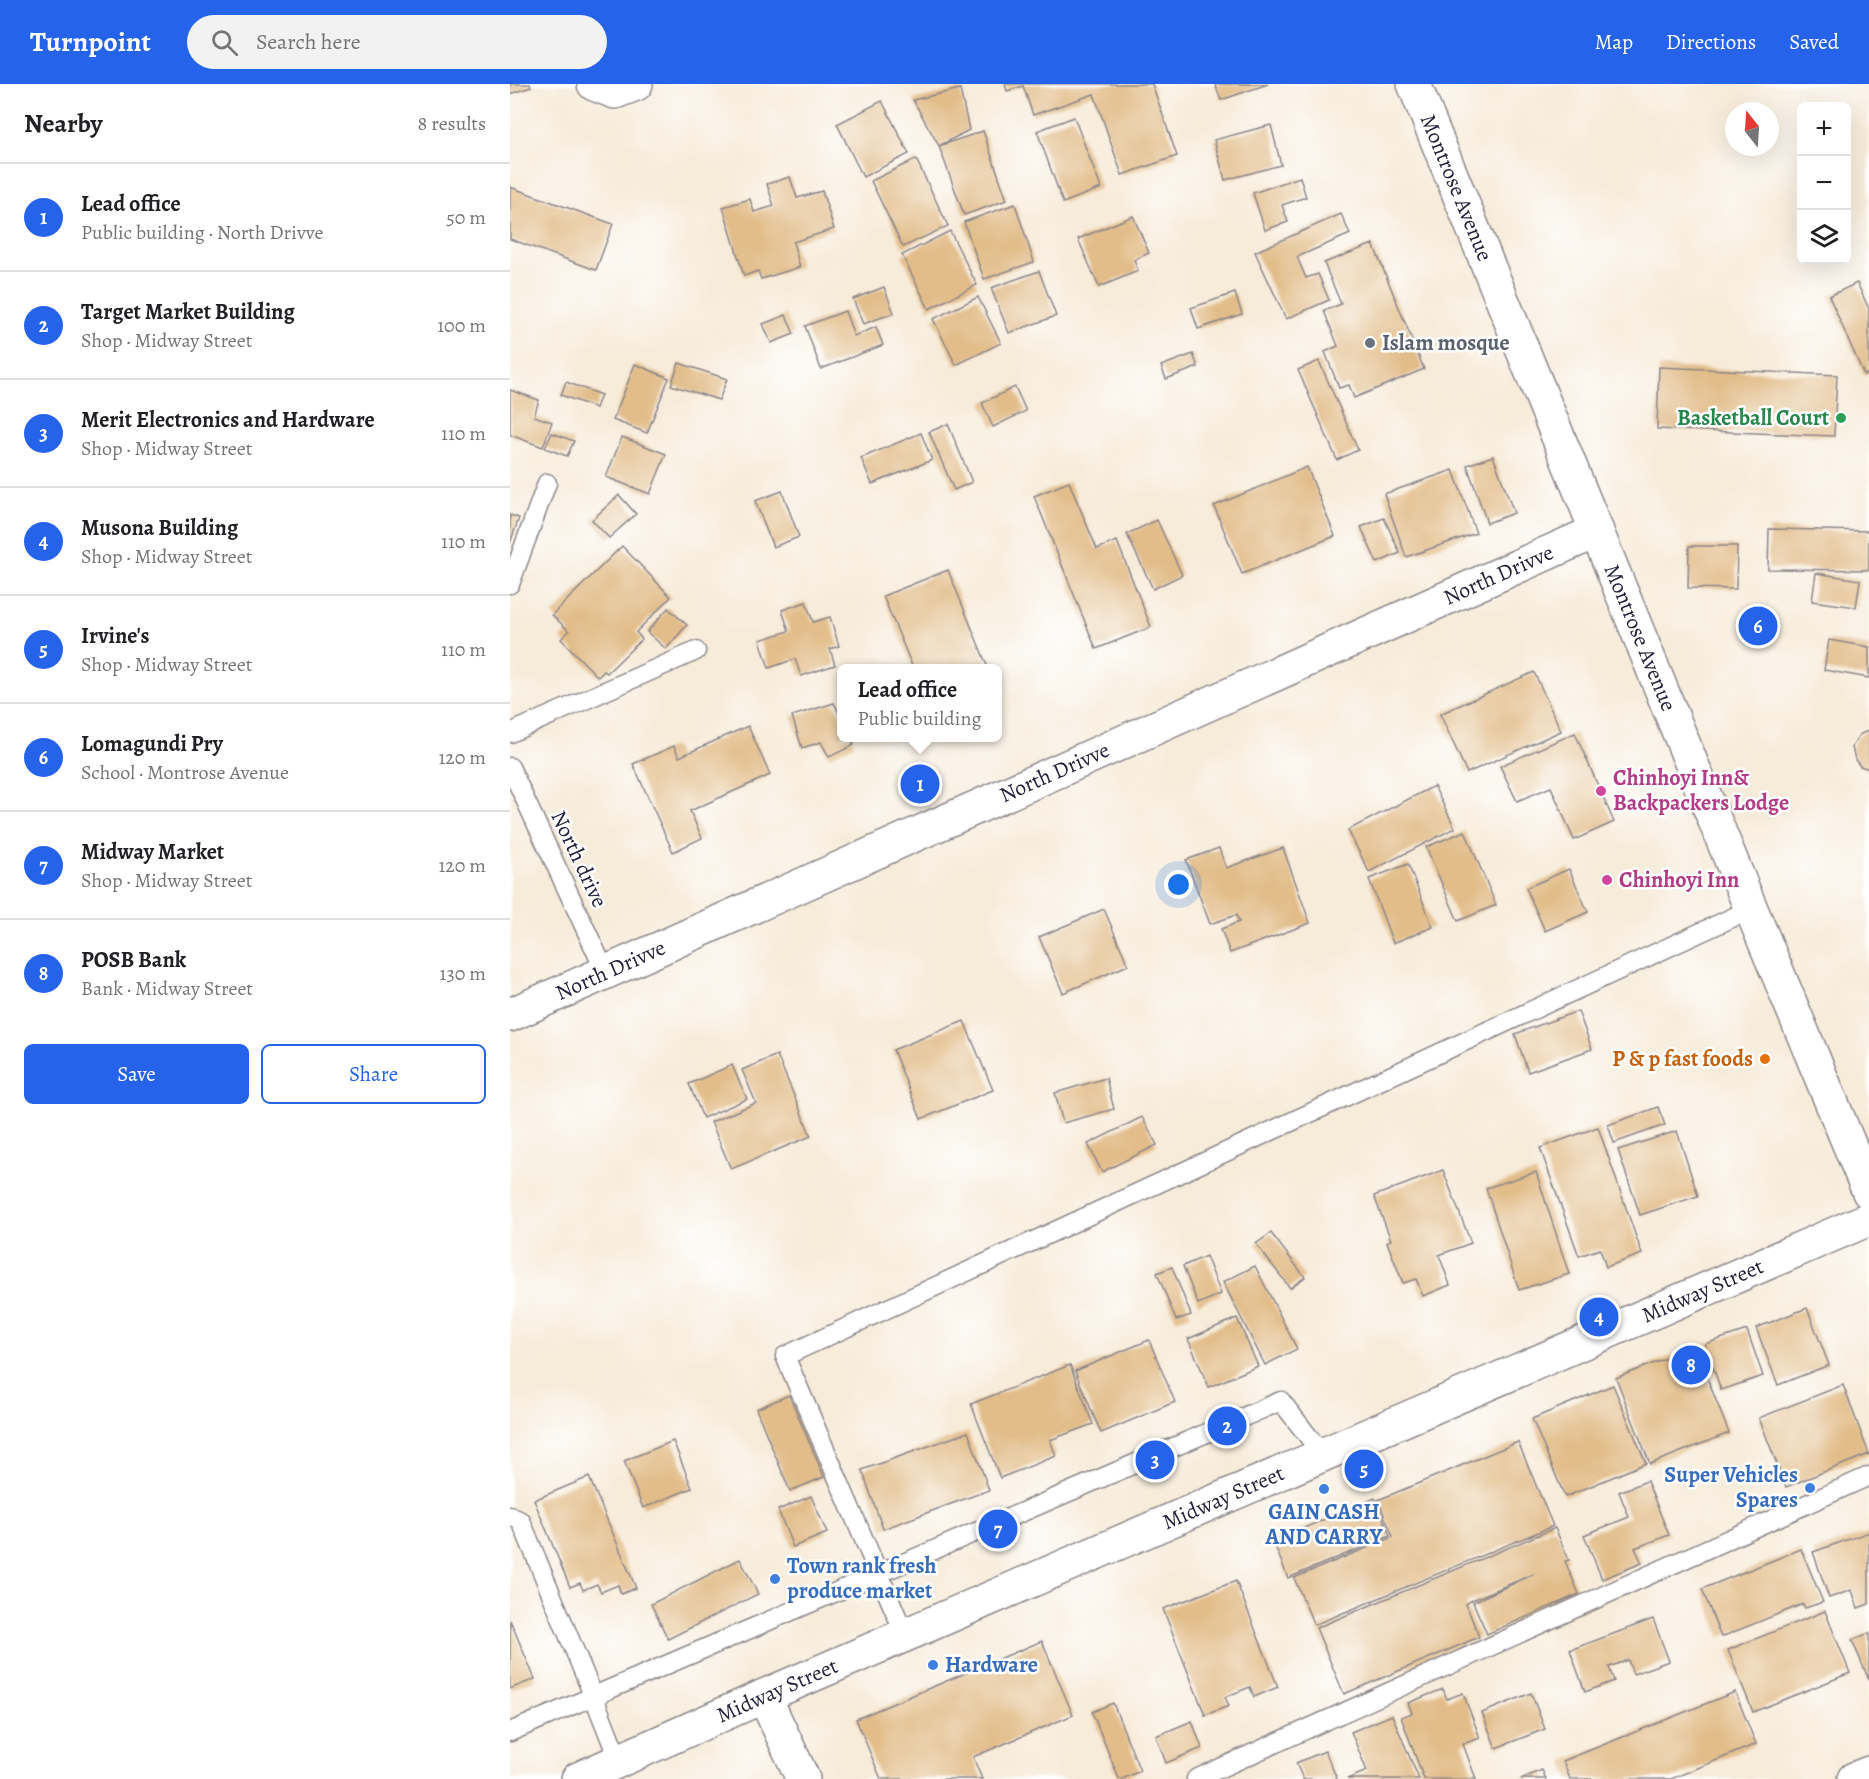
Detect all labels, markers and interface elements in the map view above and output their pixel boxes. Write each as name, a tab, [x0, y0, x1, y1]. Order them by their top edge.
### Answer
search box	[187, 15, 607, 69]
text: Turnpoint	[30, 23, 151, 61]
icon: search	[208, 26, 241, 59]
text: Search here	[256, 27, 361, 57]
text: Map	[1595, 28, 1633, 56]
text: Directions	[1666, 28, 1756, 56]
text: Saved	[1789, 28, 1839, 56]
north arrow	[1725, 102, 1779, 156]
map controls	[1797, 102, 1851, 264]
button: +	[1797, 102, 1851, 156]
text: Nearby	[24, 106, 103, 141]
text: 8 results	[418, 110, 486, 137]
street label: Montrose Avenue	[1413, 110, 1500, 266]
button: −	[1797, 156, 1851, 210]
text: Lead office	[81, 189, 181, 219]
text: 1	[40, 204, 47, 231]
text: 50 m	[446, 204, 486, 231]
button: layers	[1797, 210, 1851, 264]
text: Public building · North Drivve	[81, 219, 323, 246]
text: Target Market Building	[81, 297, 295, 327]
text: 2	[39, 312, 48, 339]
text: 100 m	[437, 312, 486, 339]
text: Shop · Midway Street	[81, 327, 252, 354]
place label: Islam mosque	[1382, 328, 1510, 358]
marker: Islam mosque	[1363, 336, 1377, 350]
place label: Basketball Court	[1677, 403, 1830, 433]
text: Merit Electronics and Hardware	[81, 405, 375, 435]
marker: Basketball Court	[1834, 411, 1848, 425]
text: 3	[39, 420, 48, 447]
text: 110 m	[441, 420, 486, 447]
text: Shop · Midway Street	[81, 435, 252, 462]
text: Musona Building	[81, 513, 238, 543]
text: 4	[39, 528, 48, 555]
text: 110 m	[441, 528, 486, 555]
street label: North Drivve	[1439, 537, 1558, 612]
text: Shop · Midway Street	[81, 543, 252, 570]
street label: Montrose Avenue	[1597, 560, 1684, 716]
pin: 6	[1738, 604, 1778, 648]
text: Irvine's	[81, 621, 149, 651]
text: 5	[39, 636, 48, 663]
text: 110 m	[441, 636, 486, 663]
text: Shop · Midway Street	[81, 651, 252, 678]
popup	[837, 664, 1002, 742]
text: Lead office	[858, 675, 957, 705]
text: Public building	[858, 705, 981, 732]
text: Lomagundi Pry	[81, 729, 223, 759]
street label: North Drivve	[995, 735, 1114, 810]
text: 6	[39, 744, 48, 771]
text: 120 m	[438, 744, 486, 771]
text: School · Montrose Avenue	[81, 759, 289, 786]
pin: 1	[900, 762, 940, 806]
place label: Chinhoyi Inn& Backpackers Lodge	[1613, 763, 1789, 818]
marker: Chinhoyi Inn& Backpackers Lodge	[1594, 784, 1608, 798]
street label: North drive	[543, 806, 615, 912]
text: Midway Market	[81, 837, 224, 867]
text: 7	[39, 852, 48, 879]
text: 120 m	[438, 852, 486, 879]
place label: Chinhoyi Inn	[1619, 865, 1740, 895]
text: Shop · Midway Street	[81, 867, 252, 894]
your location	[1164, 870, 1193, 899]
marker: Chinhoyi Inn	[1600, 873, 1614, 887]
street label: North Drivve	[551, 933, 670, 1008]
text: POSB Bank	[81, 945, 186, 975]
text: 8	[39, 960, 48, 987]
text: 130 m	[440, 960, 486, 987]
text: Bank · Midway Street	[81, 975, 253, 1002]
button: Save	[24, 1044, 249, 1104]
button: Share	[261, 1044, 486, 1104]
place label: P & p fast foods	[1612, 1044, 1753, 1074]
marker: P & p fast foods	[1758, 1052, 1772, 1066]
street label: Midway Street	[1637, 1251, 1768, 1330]
pin: 4	[1580, 1294, 1618, 1340]
pin: 8	[1672, 1342, 1710, 1388]
pin: 2	[1208, 1404, 1246, 1448]
pin: 3	[1136, 1438, 1174, 1482]
pin: 5	[1344, 1446, 1384, 1492]
street label: Midway Street	[1158, 1458, 1289, 1537]
place label: Super Vehicles Spares	[1664, 1460, 1798, 1515]
marker: Super Vehicles Spares	[1803, 1481, 1817, 1495]
marker: GAIN CASH AND CARRY	[1317, 1482, 1331, 1496]
place label: GAIN CASH AND CARRY	[1265, 1497, 1383, 1552]
pin: 7	[978, 1506, 1018, 1552]
place label: Town rank fresh produce market	[787, 1551, 936, 1606]
marker: Town rank fresh produce market	[768, 1572, 782, 1586]
place label: Hardware	[945, 1650, 1038, 1680]
street label: Midway Street	[712, 1651, 843, 1730]
marker: Hardware	[926, 1658, 940, 1672]

